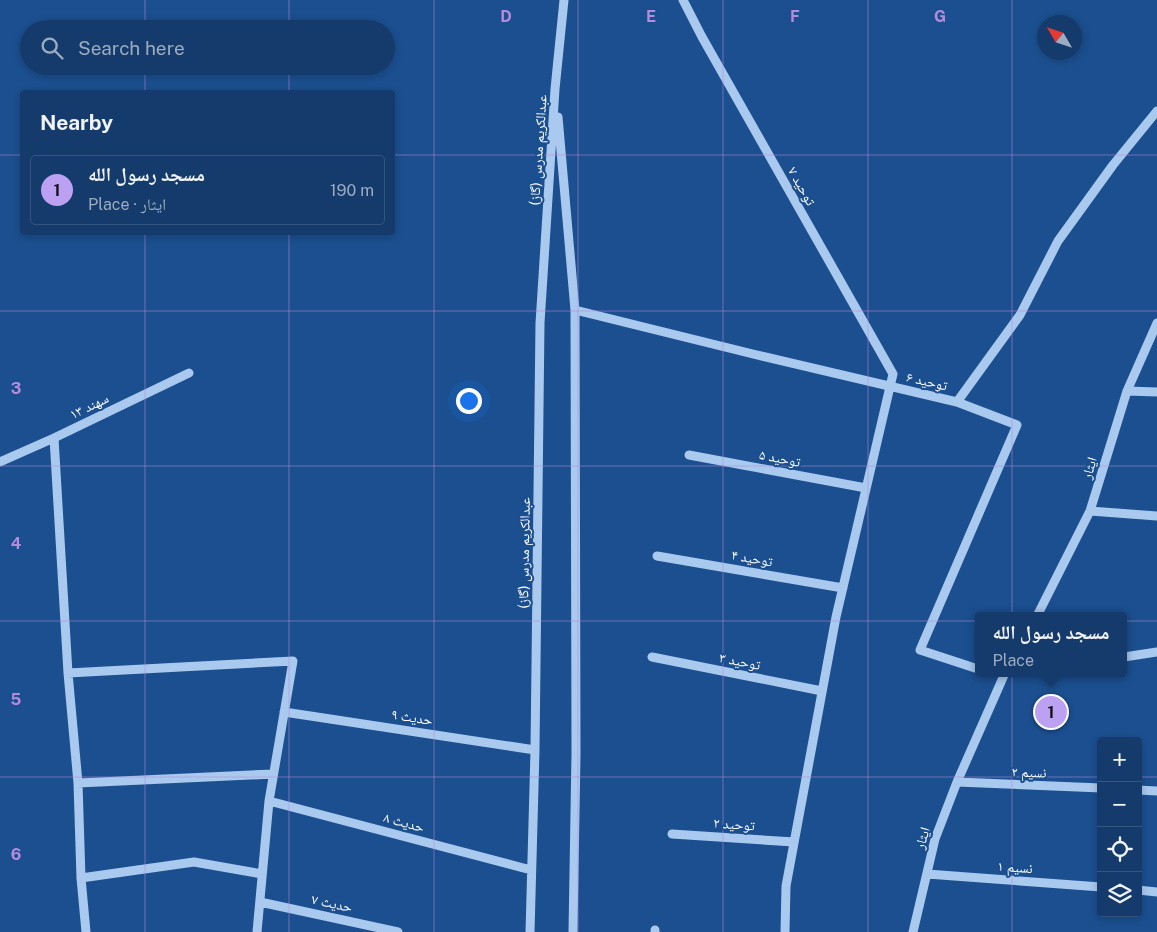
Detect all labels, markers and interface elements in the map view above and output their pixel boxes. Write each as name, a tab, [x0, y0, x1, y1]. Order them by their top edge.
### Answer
text: D	[500, 7, 512, 26]
text: E	[646, 7, 656, 26]
text: F	[790, 7, 800, 26]
text: G	[934, 7, 946, 26]
north arrow	[1037, 15, 1082, 60]
search box	[20, 20, 395, 75]
icon: search	[38, 34, 66, 62]
text: Search here	[78, 37, 185, 59]
street label: عبدالکریم مدرس (گاز)	[526, 94, 552, 206]
text: Nearby	[40, 110, 113, 135]
text: مسجد رسول الله	[88, 163, 205, 185]
street label: توحید ۷	[784, 164, 819, 209]
text: 1	[54, 181, 60, 200]
text: 190 m	[330, 181, 374, 200]
text: Place · ایثار	[88, 195, 166, 214]
street label: توحید ۶	[905, 369, 949, 394]
text: 3	[11, 379, 21, 398]
your location	[456, 388, 482, 414]
street label: سهند ۱۳	[67, 390, 111, 422]
street label: توحید ۵	[758, 446, 802, 471]
street label: ایثار	[1078, 455, 1101, 482]
street label: عبدالکریم مدرس (گاز)	[515, 497, 535, 609]
text: 4	[11, 534, 22, 553]
street label: توحید ۴	[730, 547, 774, 571]
popup	[975, 612, 1127, 677]
text: مسجد رسول الله	[993, 621, 1109, 643]
street label: توحید ۳	[718, 649, 762, 674]
text: Place	[993, 651, 1034, 670]
text: 5	[11, 690, 22, 709]
pin: 1	[1035, 693, 1067, 731]
street label: حدیث ۹	[390, 706, 434, 728]
map controls	[1097, 737, 1142, 917]
button: +	[1097, 737, 1142, 782]
street label: نسیم ۲	[1011, 763, 1047, 783]
button: −	[1097, 782, 1142, 827]
street label: حدیث ۸	[382, 809, 426, 835]
street label: توحید ۲	[713, 815, 756, 834]
street label: ایثار	[911, 825, 934, 852]
button: locate	[1097, 827, 1142, 872]
text: 6	[11, 845, 21, 864]
street label: نسیم ۱	[997, 858, 1033, 878]
button: layers	[1097, 872, 1142, 917]
street label: حدیث ۷	[310, 891, 354, 915]

